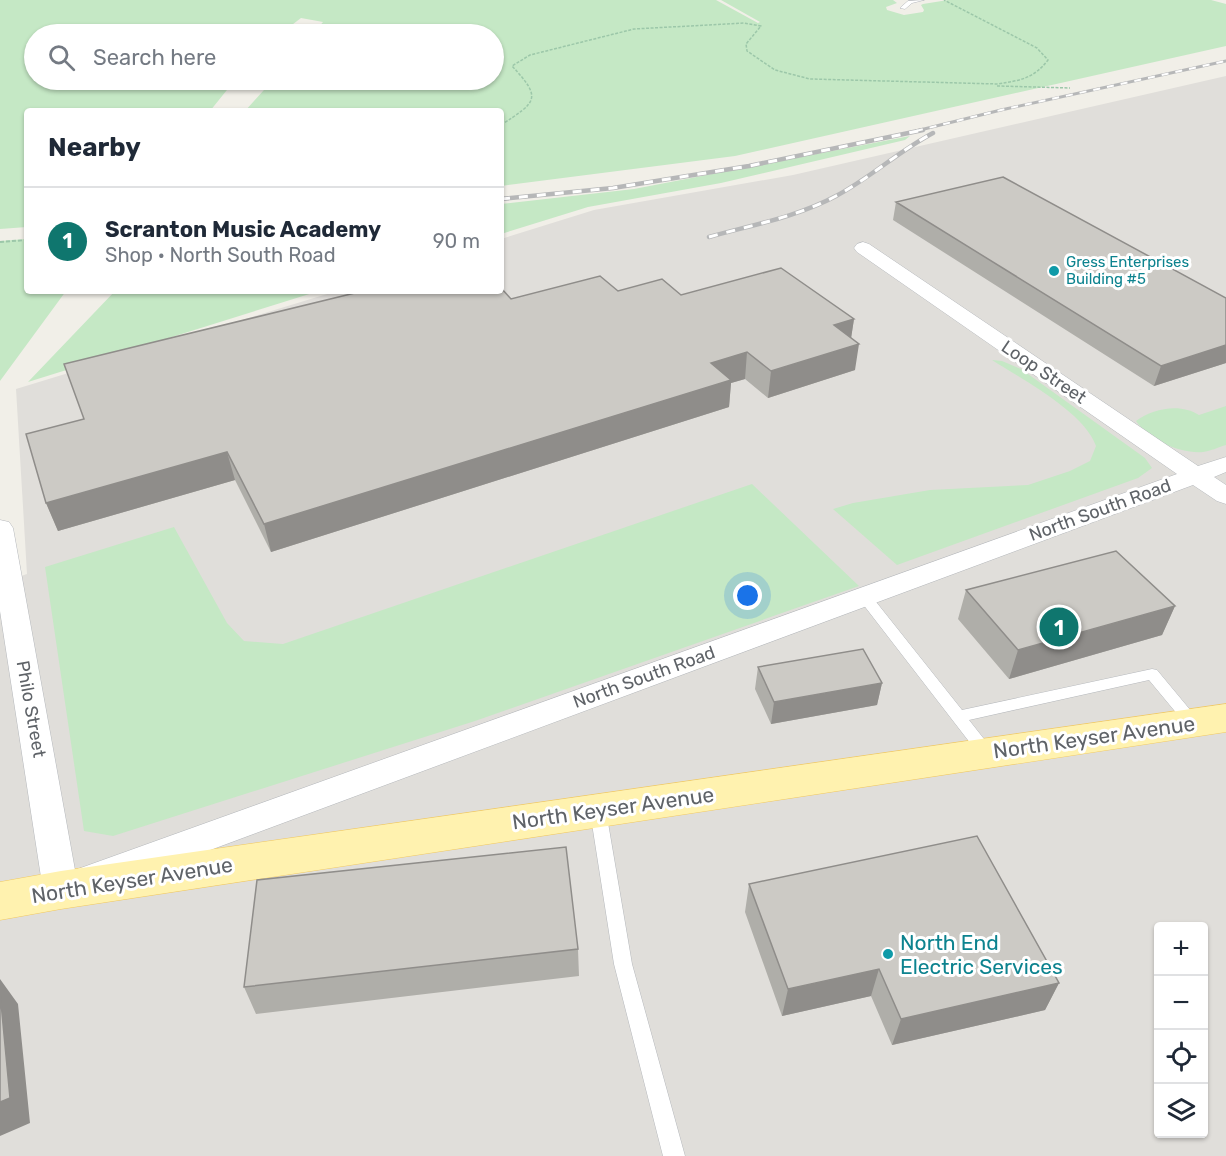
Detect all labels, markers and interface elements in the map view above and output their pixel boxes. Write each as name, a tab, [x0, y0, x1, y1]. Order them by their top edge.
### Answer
search box	[24, 24, 504, 90]
icon: search	[45, 41, 78, 74]
text: Search here	[93, 44, 216, 71]
text: Nearby	[48, 132, 141, 163]
text: Scranton Music Academy	[105, 216, 381, 243]
text: 1	[63, 229, 72, 253]
text: 90 m	[433, 229, 480, 253]
text: Shop · North South Road	[105, 243, 336, 267]
place label: Gress Enterprises Building #5	[1066, 253, 1190, 288]
marker: Gress Enterprises Building #5	[1047, 264, 1061, 278]
street label: Loop Street	[997, 336, 1091, 408]
street label: North South Road	[1026, 474, 1174, 546]
your location	[733, 581, 762, 610]
pin: 1	[1040, 604, 1078, 650]
street label: North South Road	[570, 641, 718, 713]
street label: Philo Street	[12, 659, 50, 759]
street label: North Keyser Avenue	[991, 710, 1197, 764]
street label: North Keyser Avenue	[510, 781, 716, 835]
street label: North Keyser Avenue	[30, 852, 234, 908]
map controls	[1154, 922, 1208, 1138]
button: +	[1154, 922, 1208, 976]
place label: North End Electric Services	[900, 930, 1063, 979]
marker: North End Electric Services	[881, 947, 895, 961]
button: −	[1154, 976, 1208, 1030]
button: locate	[1154, 1030, 1208, 1084]
button: layers	[1154, 1084, 1208, 1138]

